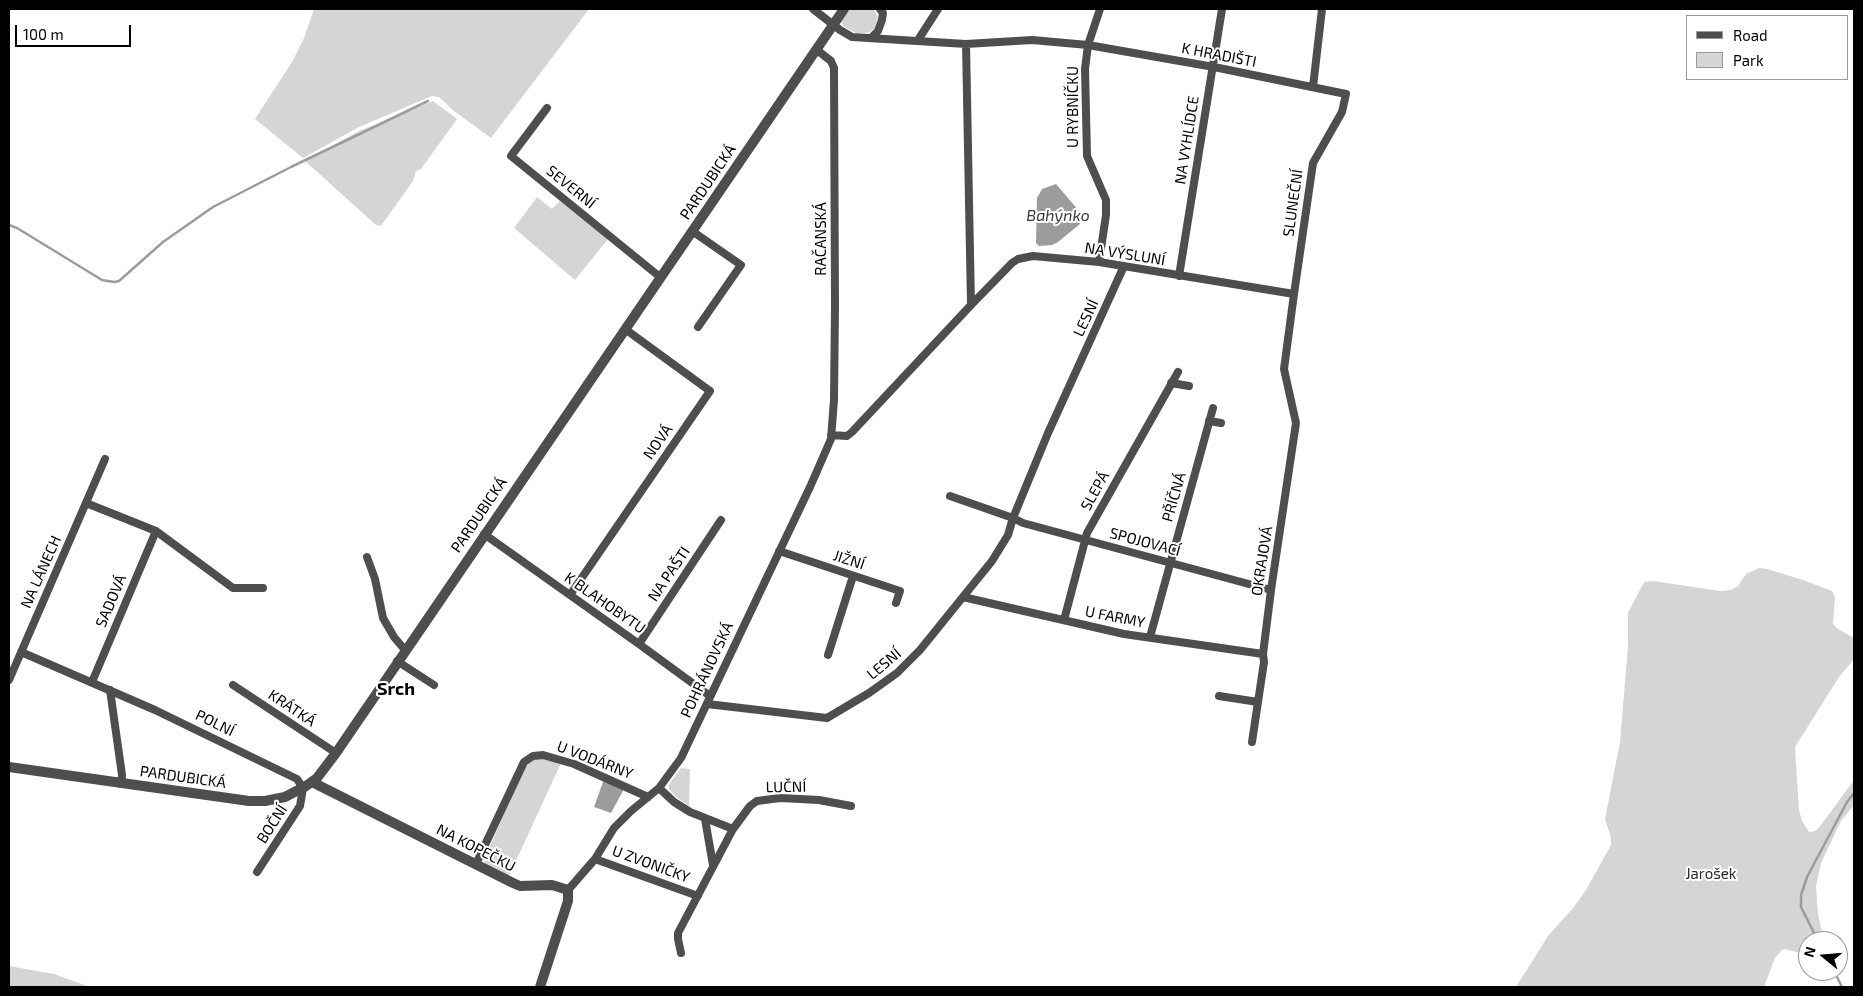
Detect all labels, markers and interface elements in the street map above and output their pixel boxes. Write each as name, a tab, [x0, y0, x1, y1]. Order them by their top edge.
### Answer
scale bar	[18, 15, 134, 47]
legend	[1686, 15, 1848, 80]
text: 100 m	[23, 25, 64, 43]
text: Road	[1733, 26, 1768, 44]
street label: K HRADIŠTI	[1180, 39, 1258, 71]
text: Park	[1733, 51, 1764, 69]
street label: U RYBNÍČKU	[1064, 66, 1082, 148]
street label: NA VYHLÍDCE	[1171, 94, 1203, 186]
street label: PARDUBICKÁ	[676, 141, 740, 223]
street label: SEVERNÍ	[543, 162, 599, 212]
street label: SLUNEČNÍ	[1279, 168, 1307, 238]
street label: RAČANSKÁ	[812, 202, 830, 276]
water label: Bahýnko	[1026, 206, 1090, 226]
street label: NA VÝSLUNÍ	[1083, 239, 1167, 269]
street label: LESNÍ	[1070, 297, 1102, 339]
street label: NOVÁ	[640, 421, 676, 463]
street label: SLEPÁ	[1077, 468, 1113, 514]
street label: PŘÍČNÁ	[1158, 470, 1190, 524]
street label: PARDUBICKÁ	[447, 474, 511, 556]
street label: SPOJOVACÍ	[1108, 524, 1182, 560]
street label: OKRAJOVÁ	[1248, 525, 1276, 597]
street label: NA LÁNECH	[17, 533, 65, 611]
street label: NA PAŠTI	[644, 543, 694, 605]
street label: JIŽNÍ	[831, 546, 867, 574]
street label: K BLAHOBYTU	[561, 568, 649, 638]
street label: SADOVÁ	[92, 572, 130, 630]
street label: U FARMY	[1083, 602, 1147, 632]
street label: POHRÁNOVSKÁ	[677, 619, 737, 721]
street label: LESNÍ	[863, 645, 905, 683]
district label: Srch	[377, 678, 415, 700]
street label: KRÁTKÁ	[265, 686, 319, 730]
street label: POLNÍ	[193, 706, 237, 740]
street label: U VODÁRNY	[554, 737, 636, 783]
street label: PARDUBICKÁ	[139, 762, 227, 792]
street label: LUČNÍ	[766, 778, 806, 796]
street label: BOČNÍ	[253, 801, 291, 847]
street label: NA KOPEČKU	[433, 820, 519, 876]
street label: U ZVONIČKY	[610, 842, 692, 886]
park label: Jarošek	[1686, 865, 1736, 883]
north arrow	[1798, 931, 1848, 981]
text: N	[1800, 944, 1819, 959]

